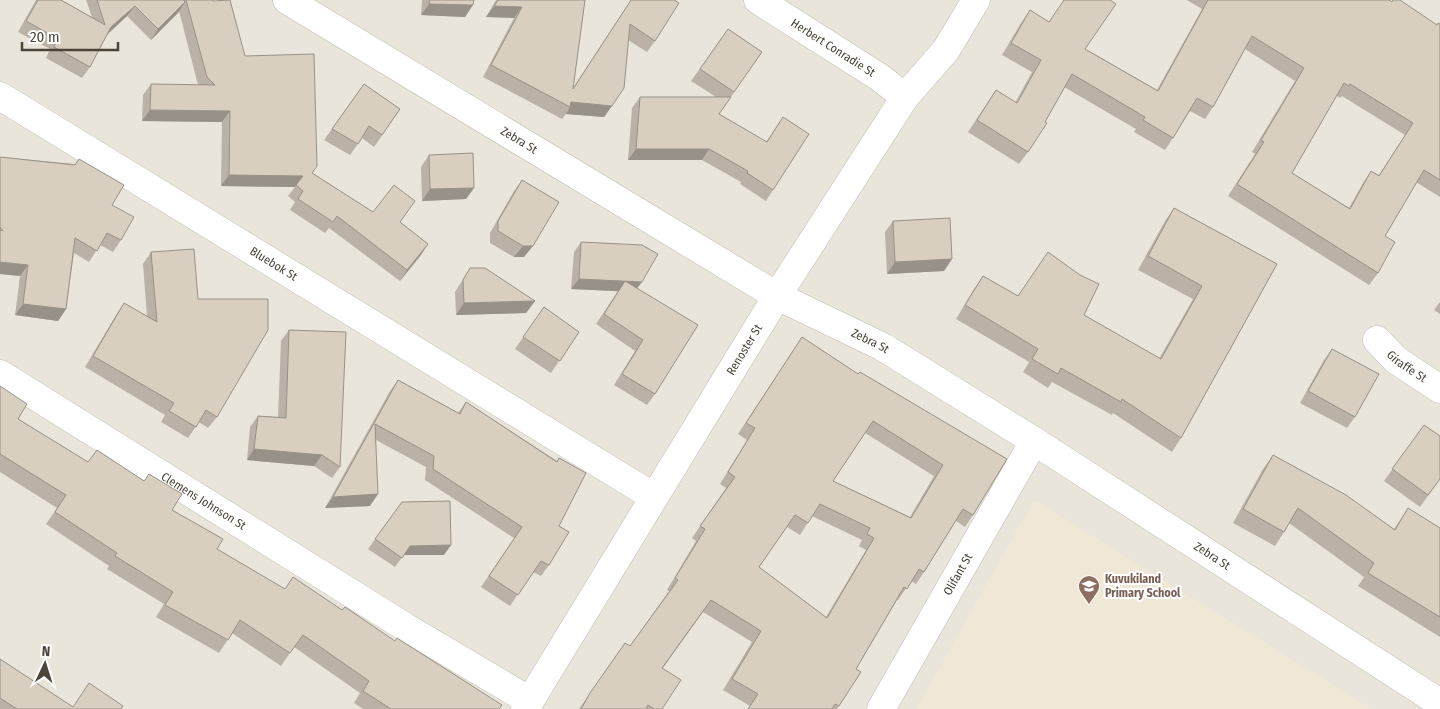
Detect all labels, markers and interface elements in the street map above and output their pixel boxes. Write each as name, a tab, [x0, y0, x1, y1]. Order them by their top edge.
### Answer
street label: Herbert Conradie St	[788, 16, 878, 80]
scale bar	[22, 20, 119, 52]
text: 20 m	[30, 28, 60, 46]
street label: Zebra St	[498, 124, 540, 157]
street label: Bluebok St	[247, 244, 300, 284]
street label: Renoster St	[724, 322, 765, 377]
street label: Zebra St	[849, 326, 892, 356]
street label: Giraffe St	[1384, 348, 1429, 385]
street label: Clemens Johnson St	[159, 469, 249, 533]
street label: Zebra St	[1191, 539, 1233, 573]
street label: Olifant St	[940, 551, 975, 598]
place label: Kuvukiland Primary School	[1105, 572, 1181, 600]
school or university icon: Kuvukiland Primary School	[1077, 574, 1101, 605]
north arrow	[20, 639, 70, 689]
text: N	[41, 643, 51, 660]

